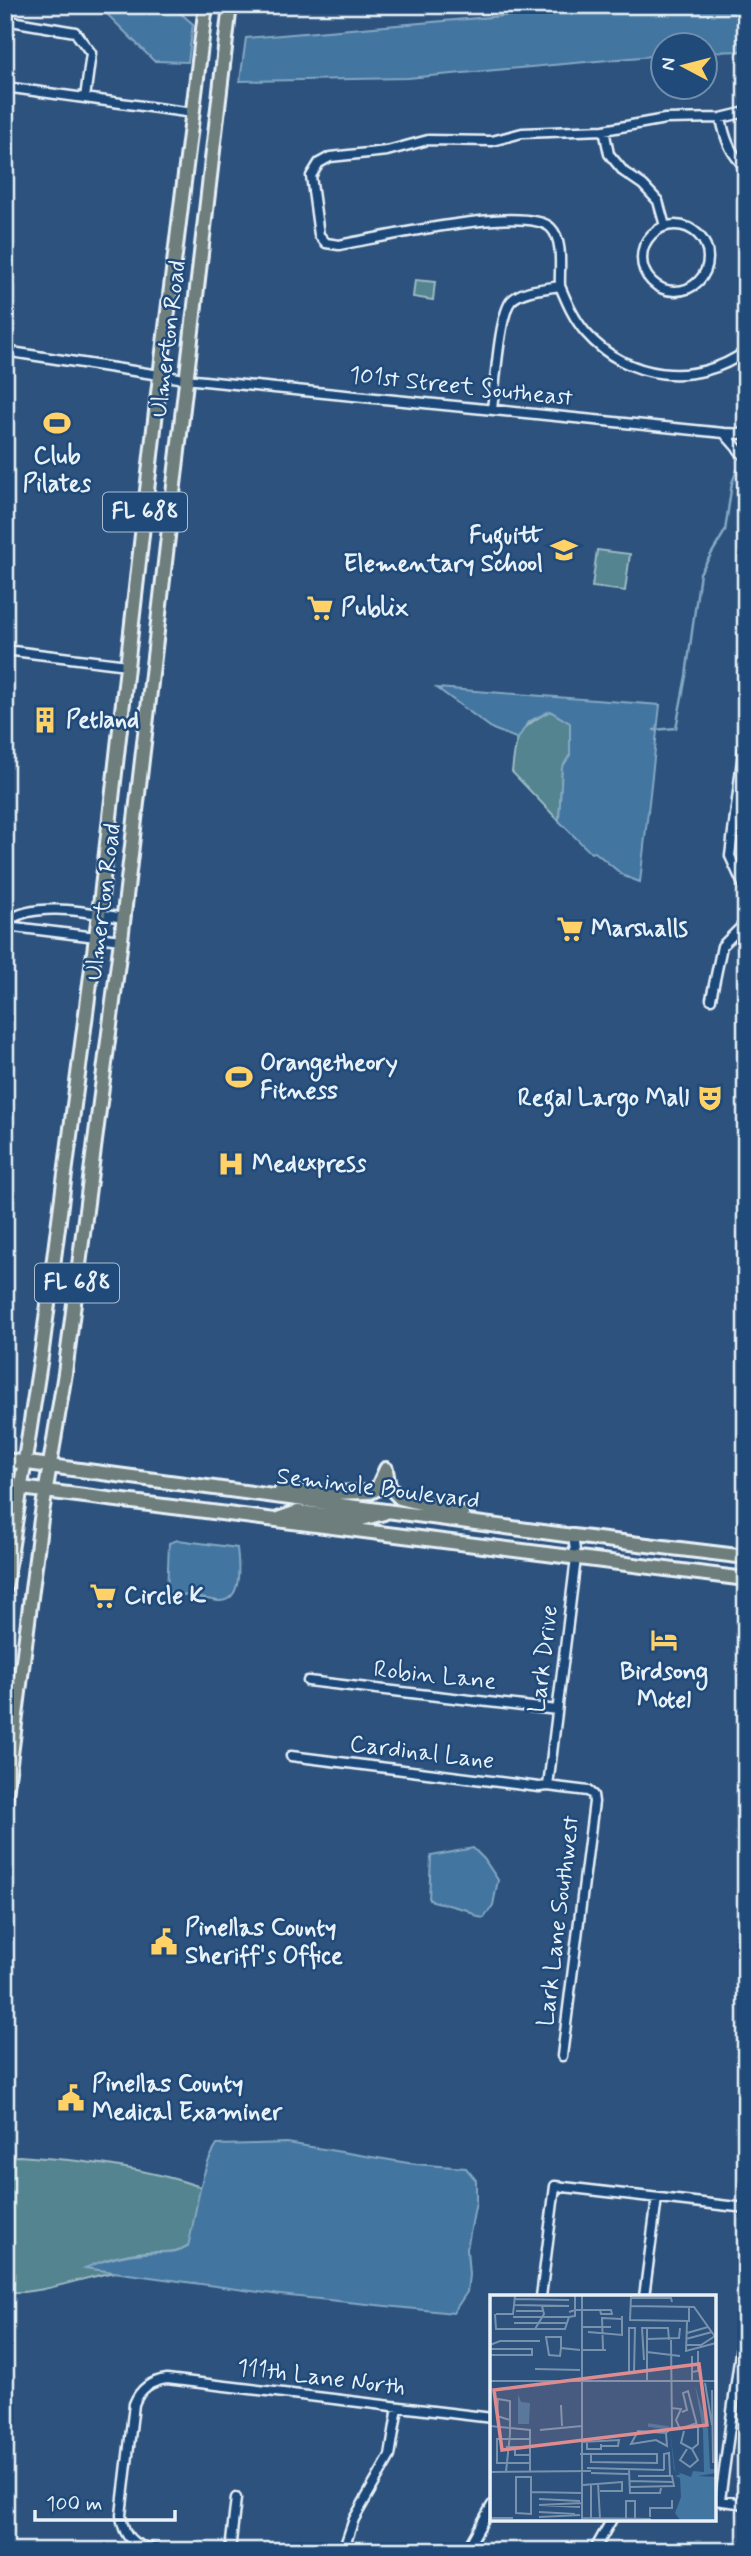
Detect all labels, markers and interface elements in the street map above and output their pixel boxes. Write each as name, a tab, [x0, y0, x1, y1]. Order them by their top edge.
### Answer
north arrow	[650, 32, 720, 102]
text: N	[655, 56, 682, 72]
street label: Ulmerton Road	[144, 259, 194, 419]
street label: 101st Street Southeast	[348, 360, 575, 414]
sports icon: Club Pilates	[42, 408, 72, 438]
place label: Club Pilates	[23, 441, 92, 500]
road number: FL 688	[103, 492, 187, 532]
place label: Fuguitt Elementary School	[344, 521, 543, 580]
school or university icon: Fuguitt Elementary School	[549, 535, 579, 565]
supermarket icon: Publix	[305, 593, 335, 623]
place label: Publix	[341, 593, 409, 624]
building icon: Petland	[30, 705, 60, 735]
place label: Petland	[66, 705, 139, 736]
street label: Ulmerton Road	[79, 822, 129, 982]
supermarket icon: Marshalls	[555, 914, 585, 944]
place label: Marshalls	[591, 914, 689, 945]
place label: Orangetheory Fitness	[260, 1048, 398, 1107]
sports icon: Orangetheory Fitness	[224, 1062, 254, 1092]
place label: Regal Largo Mall	[518, 1083, 689, 1117]
theatre icon: Regal Largo Mall	[695, 1083, 725, 1113]
hospital icon: Medexpress	[216, 1149, 246, 1179]
place label: Medexpress	[252, 1149, 367, 1180]
road number: FL 688	[35, 1264, 119, 1302]
street label: Seminole Boulevard	[275, 1461, 481, 1517]
supermarket icon: Circle K	[88, 1581, 118, 1611]
place label: Circle K	[124, 1581, 207, 1612]
street label: Lark Drive	[522, 1603, 566, 1715]
hotel icon: Birdsong Motel	[649, 1625, 679, 1655]
street label: Robin Lane	[372, 1654, 498, 1698]
place label: Birdsong Motel	[620, 1657, 708, 1716]
street label: Cardinal Lane	[348, 1729, 496, 1777]
street label: Lark Lane Southwest	[531, 1813, 587, 2028]
place label: Pinellas County Sheriff's Office	[185, 1913, 343, 1972]
public building icon: Pinellas County Sheriff's Office	[149, 1927, 179, 1957]
place label: Pinellas County Medical Examiner	[92, 2069, 283, 2128]
public building icon: Pinellas County Medical Examiner	[56, 2083, 86, 2113]
inset map	[490, 2295, 716, 2521]
street label: 111th Lane North	[235, 2352, 407, 2404]
scale bar	[35, 2479, 175, 2523]
text: 100 m	[46, 2490, 102, 2518]

